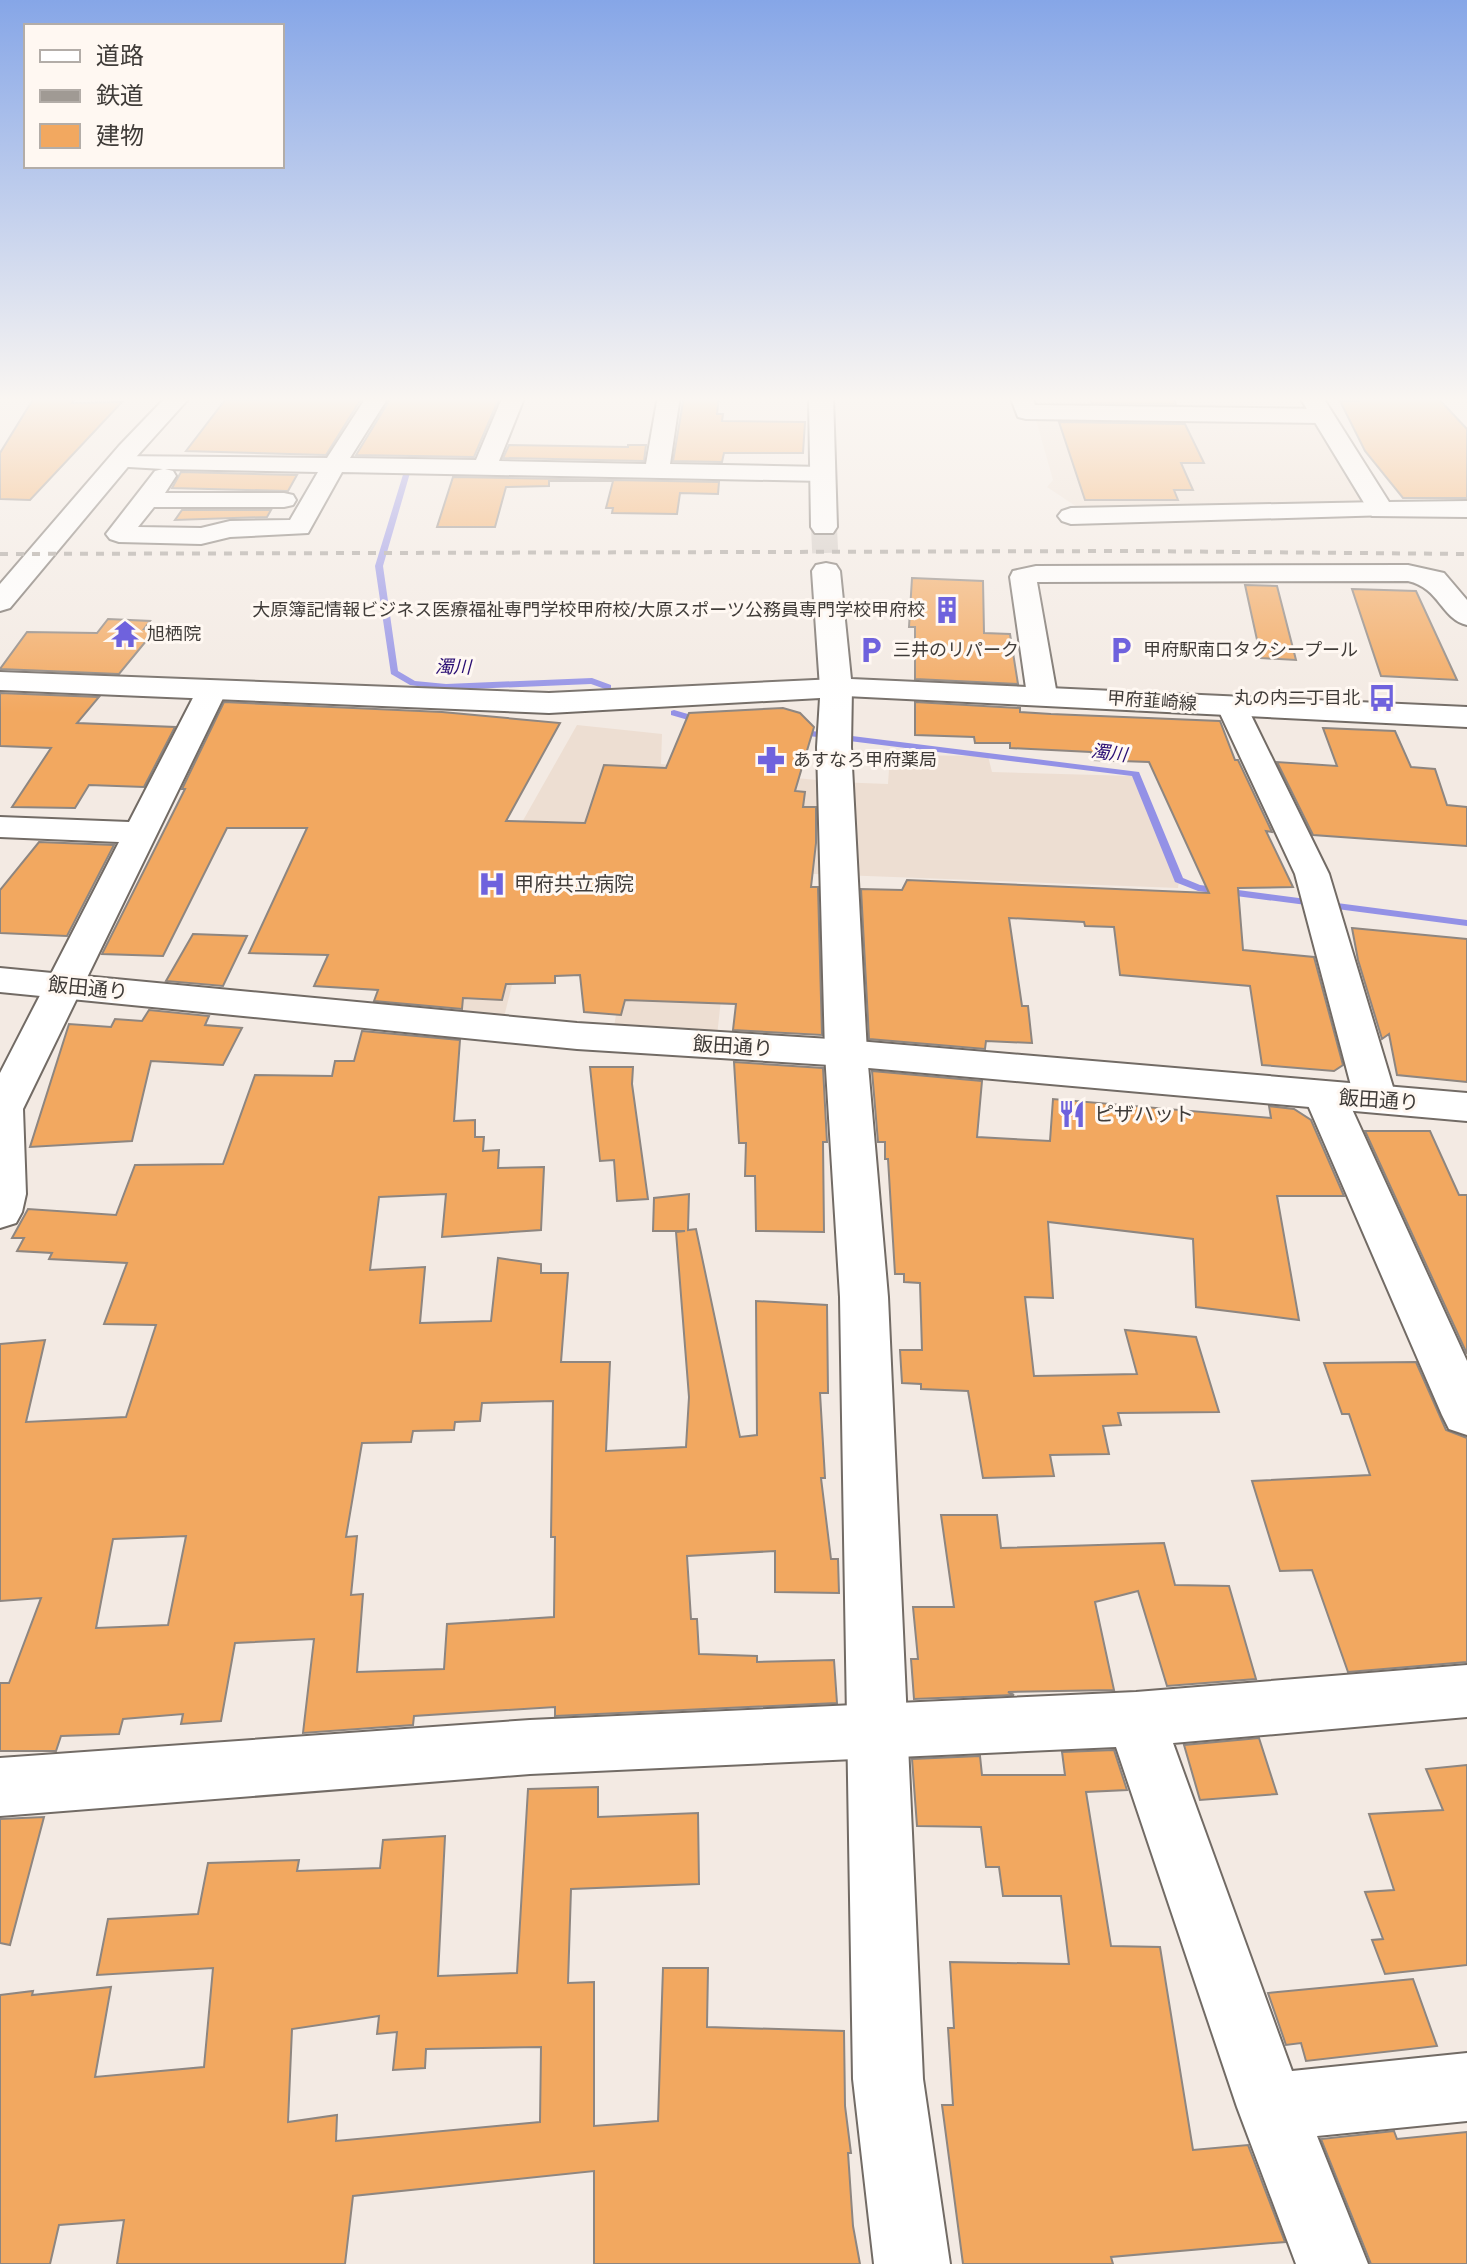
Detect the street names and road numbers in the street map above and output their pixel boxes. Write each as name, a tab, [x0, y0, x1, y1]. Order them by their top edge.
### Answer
street label: 甲府韮崎線	[1106, 687, 1198, 715]
street label: 飯田通り	[47, 972, 129, 1004]
street label: 飯田通り	[692, 1031, 774, 1061]
street label: 飯田通り	[1338, 1085, 1420, 1115]

